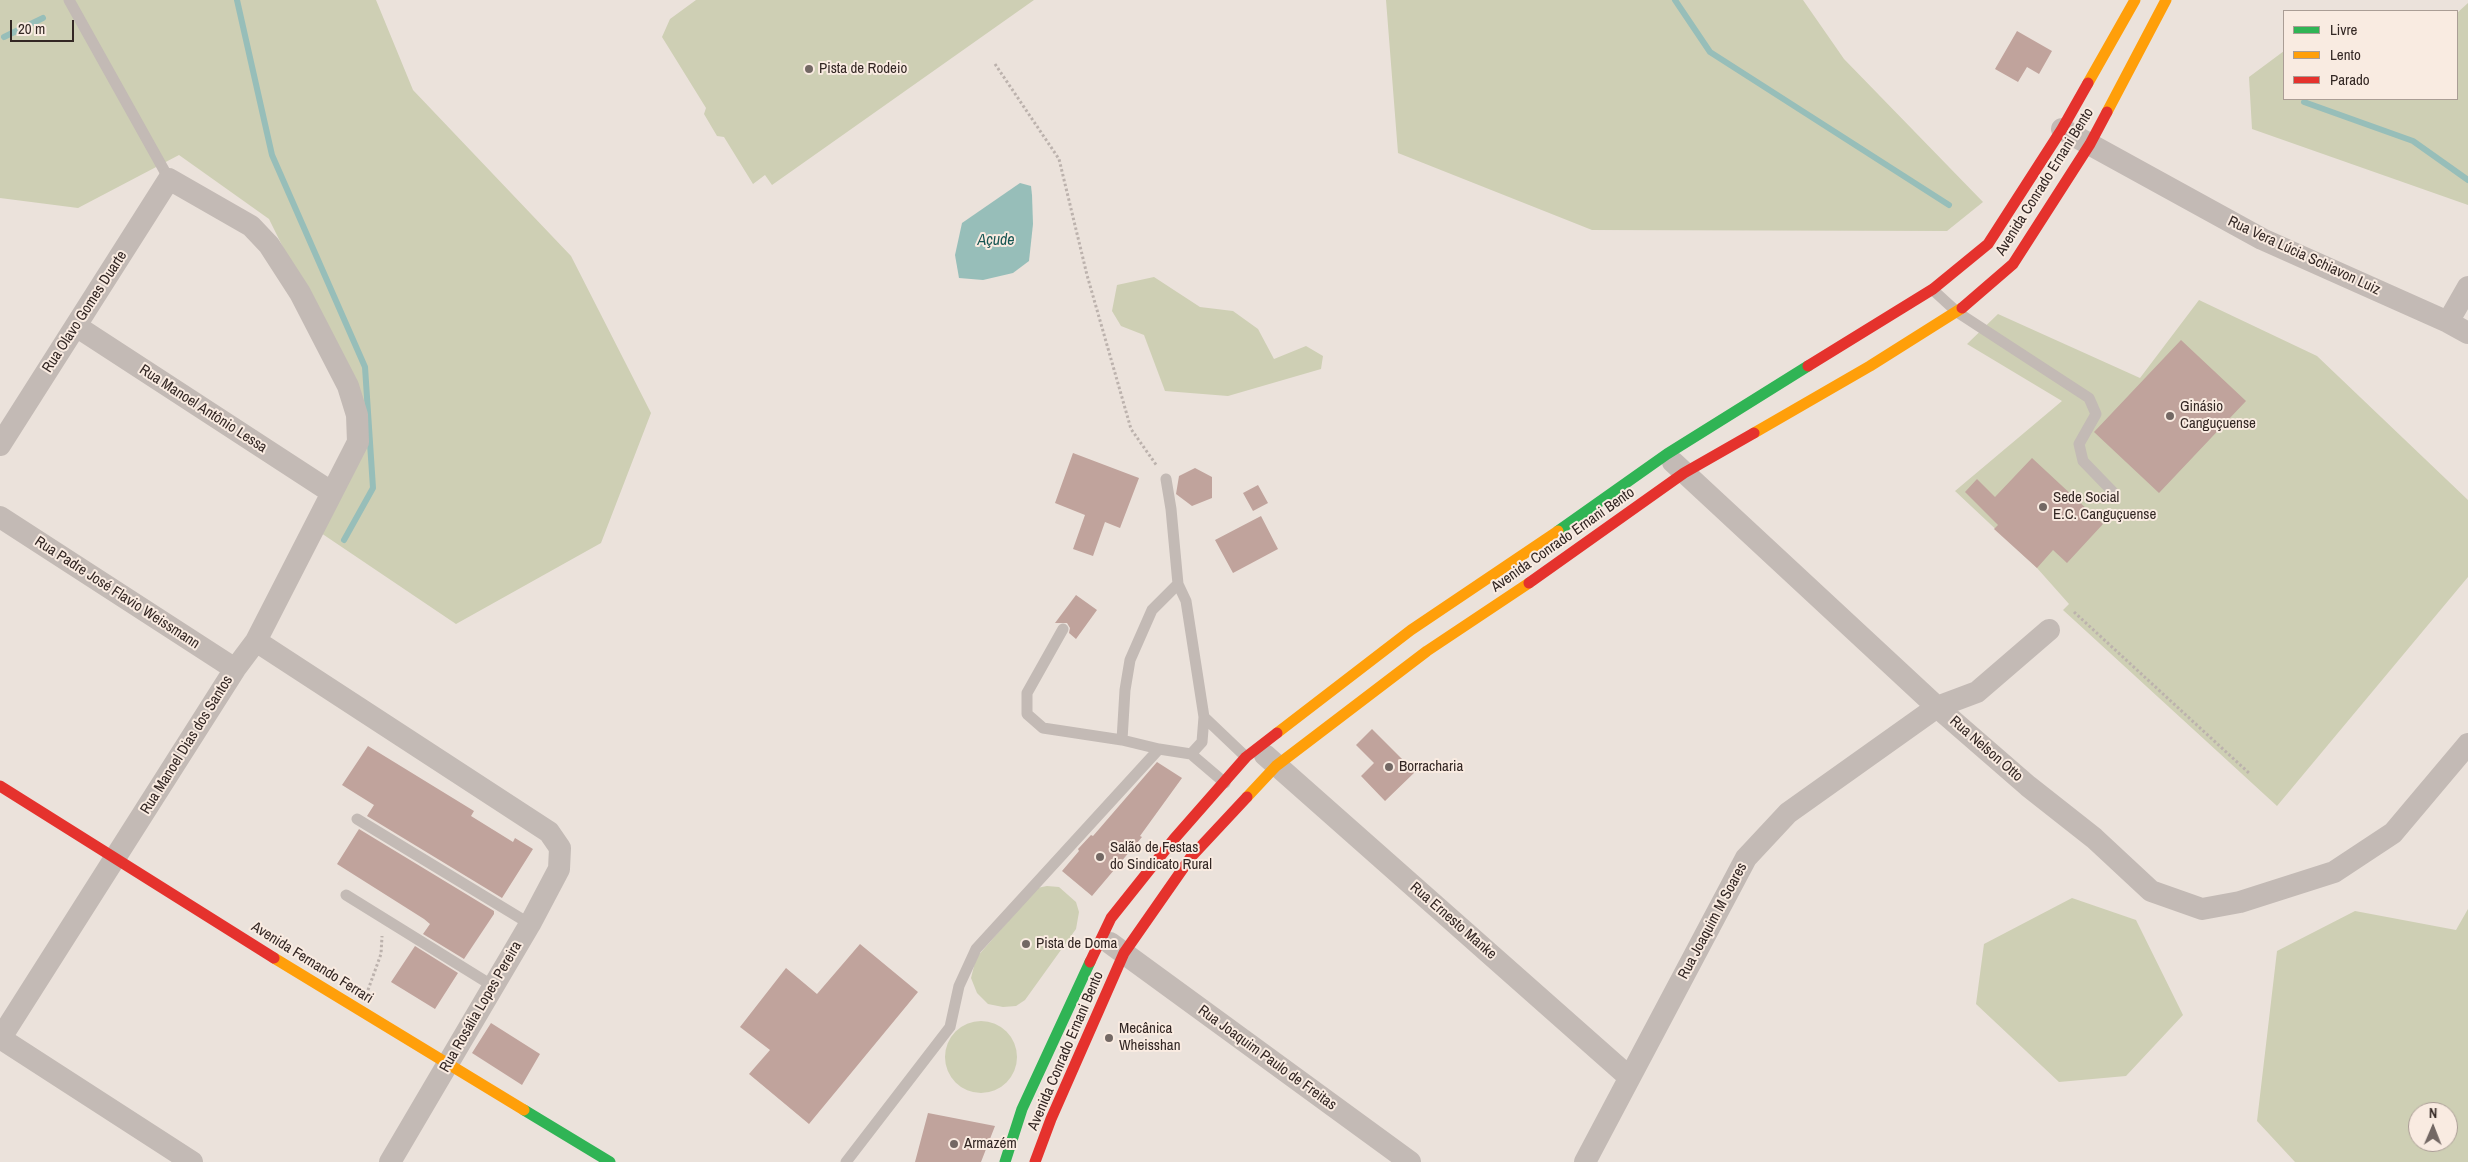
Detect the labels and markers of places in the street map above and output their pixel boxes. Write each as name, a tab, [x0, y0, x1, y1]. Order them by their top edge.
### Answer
place label: Pista de Rodeio	[819, 60, 907, 78]
marker: Pista de Rodeio	[803, 63, 815, 75]
place label: Ginásio Canguçuense	[2180, 398, 2256, 433]
marker: Ginásio Canguçuense	[2164, 410, 2176, 422]
place label: Sede Social E.C. Canguçuense	[2053, 489, 2156, 524]
marker: Sede Social E.C. Canguçuense	[2037, 501, 2049, 513]
place label: Borracharia	[1399, 758, 1463, 776]
marker: Borracharia	[1383, 761, 1395, 773]
place label: Salão de Festas do Sindicato Rural	[1110, 839, 1212, 874]
marker: Salão de Festas do Sindicato Rural	[1094, 851, 1106, 863]
place label: Pista de Doma	[1036, 935, 1117, 953]
marker: Pista de Doma	[1020, 938, 1032, 950]
place label: Mecânica Wheisshan	[1119, 1020, 1181, 1055]
marker: Mecânica Wheisshan	[1103, 1032, 1115, 1044]
place label: Armazém	[964, 1135, 1017, 1153]
marker: Armazém	[948, 1138, 960, 1150]

